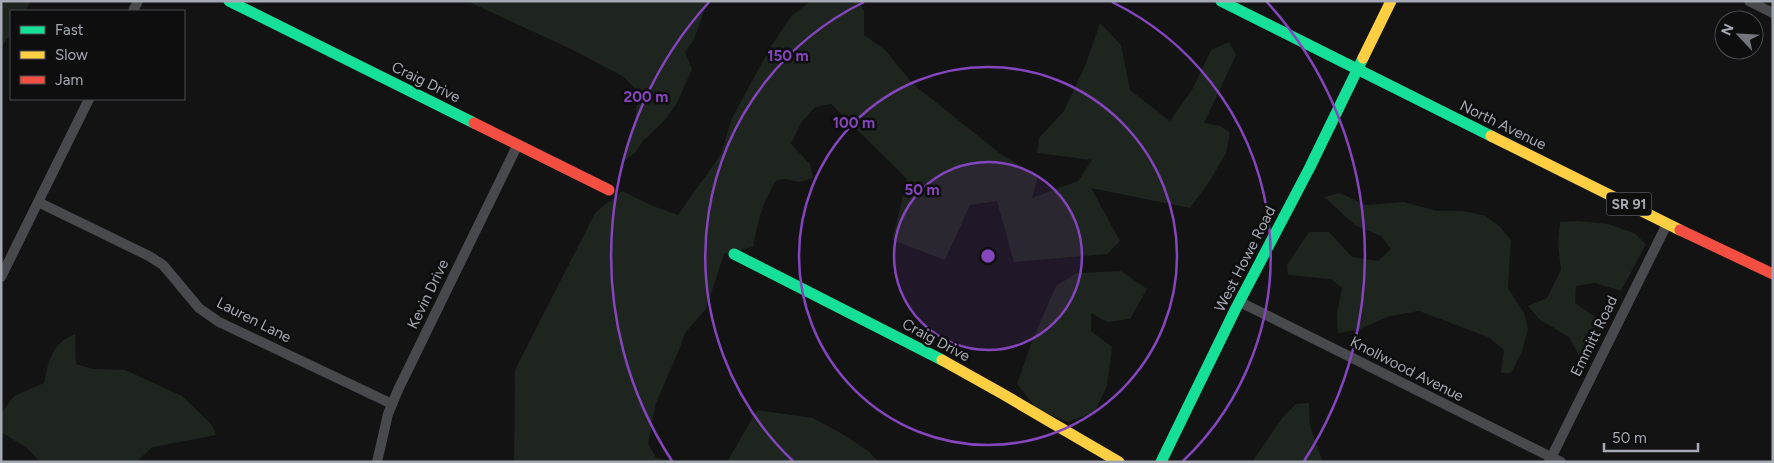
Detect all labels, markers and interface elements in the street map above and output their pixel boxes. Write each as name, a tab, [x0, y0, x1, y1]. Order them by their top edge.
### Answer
legend	[10, 10, 185, 100]
north arrow	[1714, 10, 1764, 60]
text: Fast	[55, 21, 84, 39]
text: N	[1718, 21, 1738, 38]
text: Slow	[55, 46, 88, 64]
text: 150 m	[767, 47, 809, 65]
street label: Craig Drive	[389, 58, 463, 106]
text: Jam	[55, 71, 83, 89]
text: 200 m	[624, 88, 668, 106]
street label: North Avenue	[1457, 96, 1549, 154]
text: 100 m	[833, 114, 875, 132]
text: 50 m	[904, 181, 940, 199]
road number: SR 91	[1606, 192, 1652, 215]
street label: West Howe Road	[1211, 203, 1279, 315]
centre of rings	[979, 247, 997, 265]
street label: Kevin Drive	[403, 256, 453, 332]
street label: Emmitt Road	[1567, 293, 1621, 379]
street label: Lauren Lane	[214, 294, 294, 346]
street label: Craig Drive	[899, 315, 973, 365]
street label: Knollwood Avenue	[1347, 333, 1467, 405]
scale bar	[1604, 420, 1698, 452]
text: 50 m	[1612, 429, 1647, 447]

